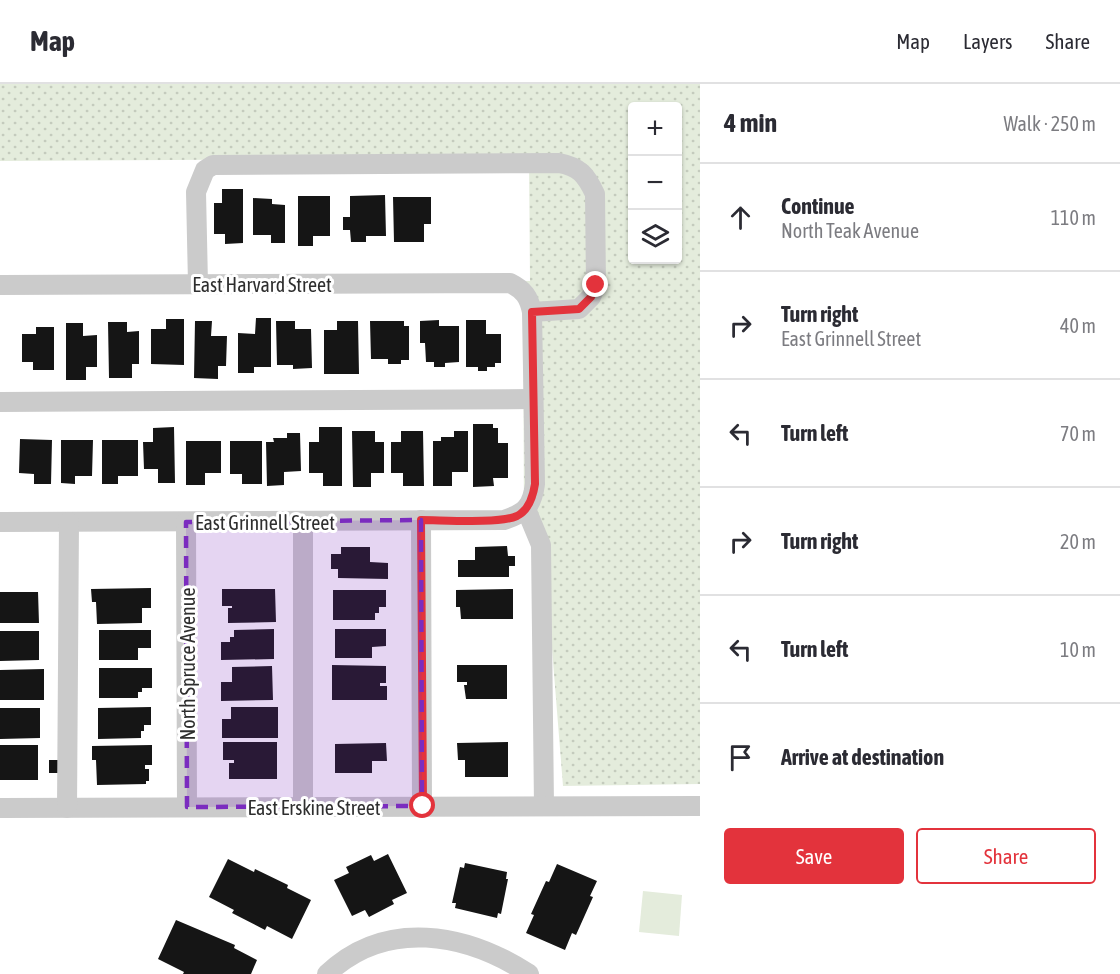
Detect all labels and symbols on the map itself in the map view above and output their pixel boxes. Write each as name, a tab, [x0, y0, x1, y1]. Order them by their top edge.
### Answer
route end	[582, 271, 608, 297]
street label: East Harvard Street	[192, 273, 332, 296]
street label: East Grinnell Street	[195, 511, 335, 534]
street label: North Spruce Avenue	[176, 587, 199, 741]
route start	[409, 792, 435, 818]
street label: East Erskine Street	[247, 796, 381, 819]

